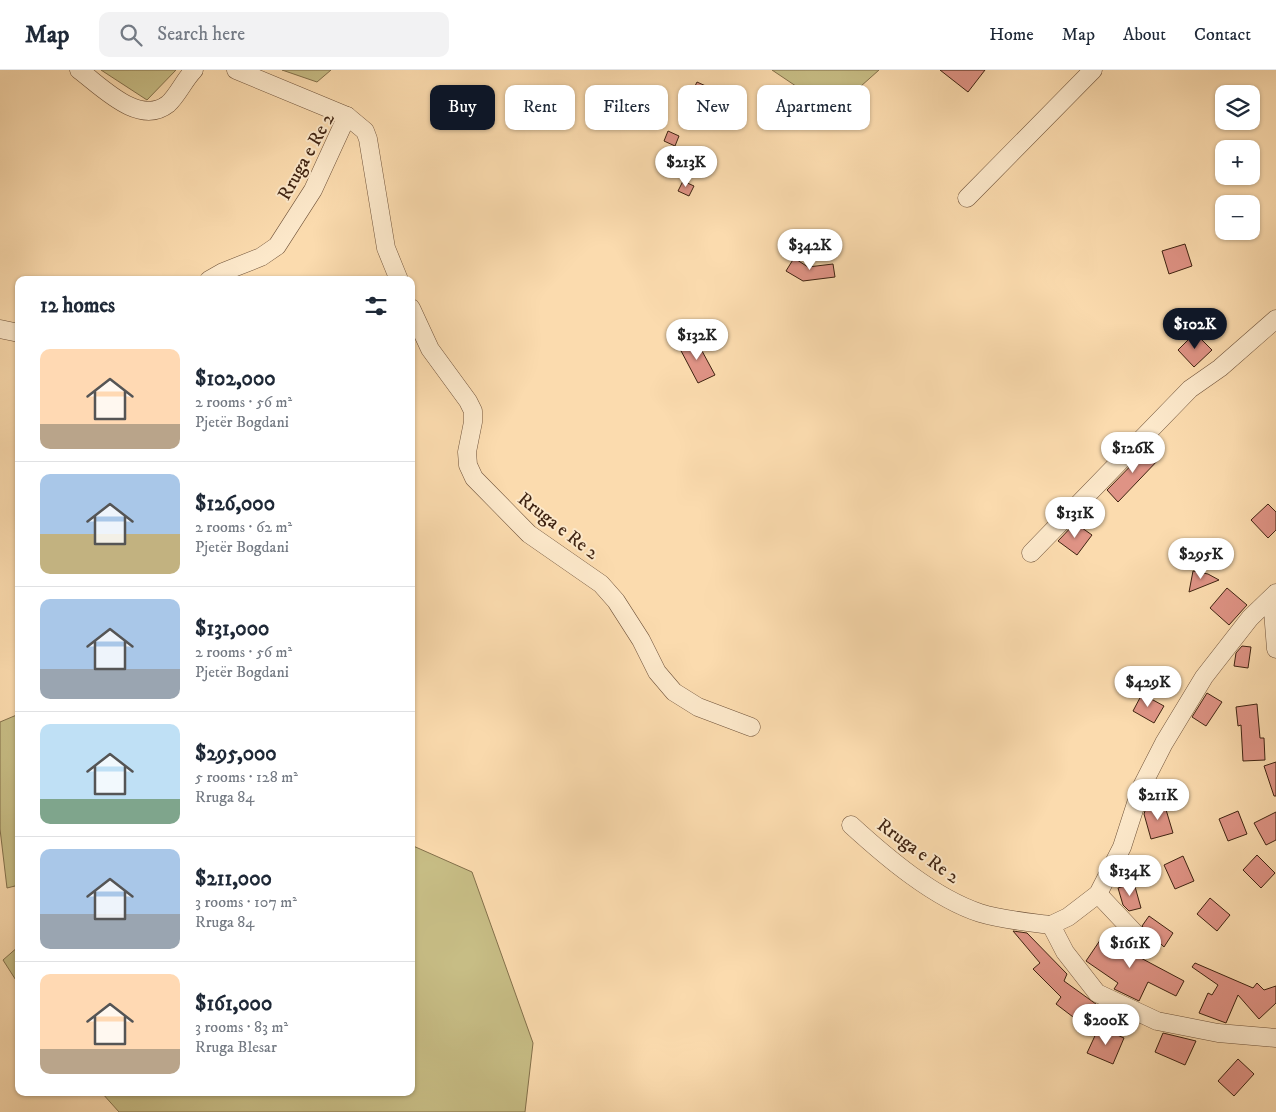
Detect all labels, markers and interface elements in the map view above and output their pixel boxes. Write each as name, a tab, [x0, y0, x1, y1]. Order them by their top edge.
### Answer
search box	[99, 12, 449, 57]
text: Map	[25, 20, 69, 50]
icon: search	[117, 21, 145, 49]
text: Search here	[157, 23, 245, 46]
text: Home	[989, 24, 1034, 46]
text: Map	[1062, 24, 1095, 46]
text: About	[1123, 24, 1166, 46]
text: Contact	[1194, 24, 1251, 46]
chip: Buy	[430, 85, 495, 130]
chip: Rent	[505, 85, 575, 130]
chip: Filters	[585, 85, 668, 130]
chip: New	[678, 85, 747, 130]
chip: Apartment	[757, 85, 870, 130]
map controls	[1215, 85, 1260, 240]
button: layers	[1215, 85, 1260, 130]
street label: Rruga e Re 2	[273, 109, 340, 204]
button: +	[1215, 140, 1260, 185]
pin: $213K	[651, 146, 721, 188]
text: $213K	[666, 152, 706, 172]
button: −	[1215, 195, 1260, 240]
pin: $342K	[775, 228, 845, 271]
text: $342K	[788, 235, 832, 255]
icon: filters	[362, 292, 390, 320]
text: 12 homes	[40, 293, 115, 319]
pin: $102K	[1160, 308, 1230, 350]
text: $102K	[1174, 314, 1216, 334]
pin: $132K	[662, 318, 732, 361]
text: $132K	[677, 325, 717, 345]
text: $102,000	[195, 366, 276, 392]
icon: home	[80, 369, 140, 429]
text: 2 rooms · 56 m²	[195, 392, 292, 412]
text: Pjetër Bogdani	[195, 412, 289, 432]
pin: $126K	[1098, 432, 1168, 474]
text: $126K	[1112, 438, 1154, 458]
street label: Rruga e Re 2	[513, 488, 604, 565]
text: $126,000	[195, 491, 275, 517]
icon: home	[80, 494, 140, 554]
pin: $131K	[1040, 496, 1110, 539]
text: $131K	[1056, 503, 1094, 523]
text: 2 rooms · 62 m²	[195, 517, 292, 537]
text: Pjetër Bogdani	[195, 537, 289, 557]
pin: $295K	[1166, 538, 1236, 580]
text: $295K	[1179, 544, 1223, 564]
text: $131,000	[195, 616, 269, 642]
icon: home	[80, 619, 140, 679]
text: 2 rooms · 56 m²	[195, 642, 292, 662]
text: Pjetër Bogdani	[195, 662, 289, 682]
pin: $429K	[1113, 666, 1183, 708]
text: $429K	[1125, 672, 1171, 692]
text: $295,000	[195, 741, 277, 767]
icon: home	[80, 744, 140, 804]
text: 5 rooms · 128 m²	[195, 767, 298, 787]
pin: $211K	[1123, 778, 1193, 821]
text: $211K	[1138, 785, 1178, 805]
text: Rruga 84	[195, 787, 255, 807]
street label: Rruga e Re 2	[873, 814, 964, 889]
pin: $134K	[1095, 854, 1165, 897]
text: $134K	[1109, 861, 1151, 881]
text: $211,000	[195, 866, 272, 892]
icon: home	[80, 869, 140, 929]
text: 3 rooms · 107 m²	[195, 892, 297, 912]
text: Rruga 84	[195, 912, 255, 932]
pin: $161K	[1095, 926, 1165, 969]
text: $161K	[1110, 933, 1150, 953]
text: $161,000	[195, 991, 272, 1017]
icon: home	[80, 994, 140, 1054]
pin: $200K	[1071, 1004, 1141, 1046]
text: $200K	[1083, 1010, 1129, 1030]
text: 3 rooms · 83 m²	[195, 1017, 288, 1037]
text: Rruga Blesar	[195, 1037, 277, 1057]

